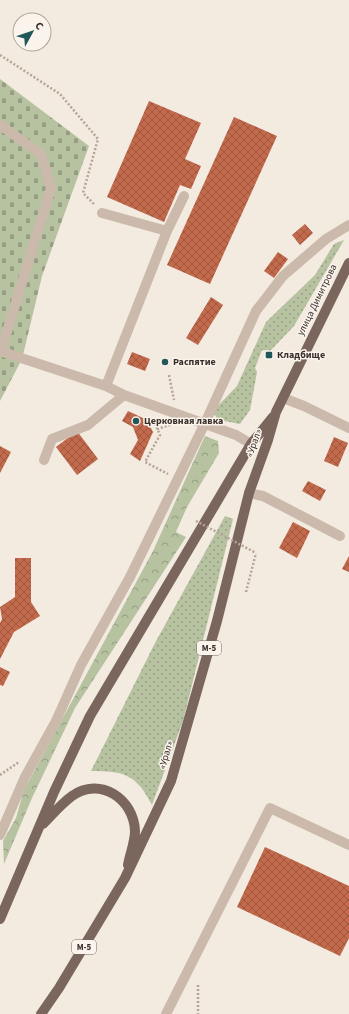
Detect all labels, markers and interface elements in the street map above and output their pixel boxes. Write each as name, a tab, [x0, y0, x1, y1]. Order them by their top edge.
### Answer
north arrow	[12, 12, 52, 52]
text: С	[31, 19, 47, 34]
street label: улица Димитрова	[294, 262, 340, 338]
place label: Кладбище	[277, 348, 325, 362]
marker: Кладбище	[264, 350, 274, 360]
place label: Распятие	[173, 355, 216, 369]
marker: Распятие	[160, 357, 170, 367]
place label: Церковная лавка	[144, 414, 223, 428]
marker: Церковная лавка	[131, 416, 141, 426]
street label: «Урал»	[243, 427, 265, 459]
road number: М-5	[197, 641, 221, 655]
street label: «Урал»	[155, 739, 177, 771]
road number: М-5	[72, 940, 96, 954]

